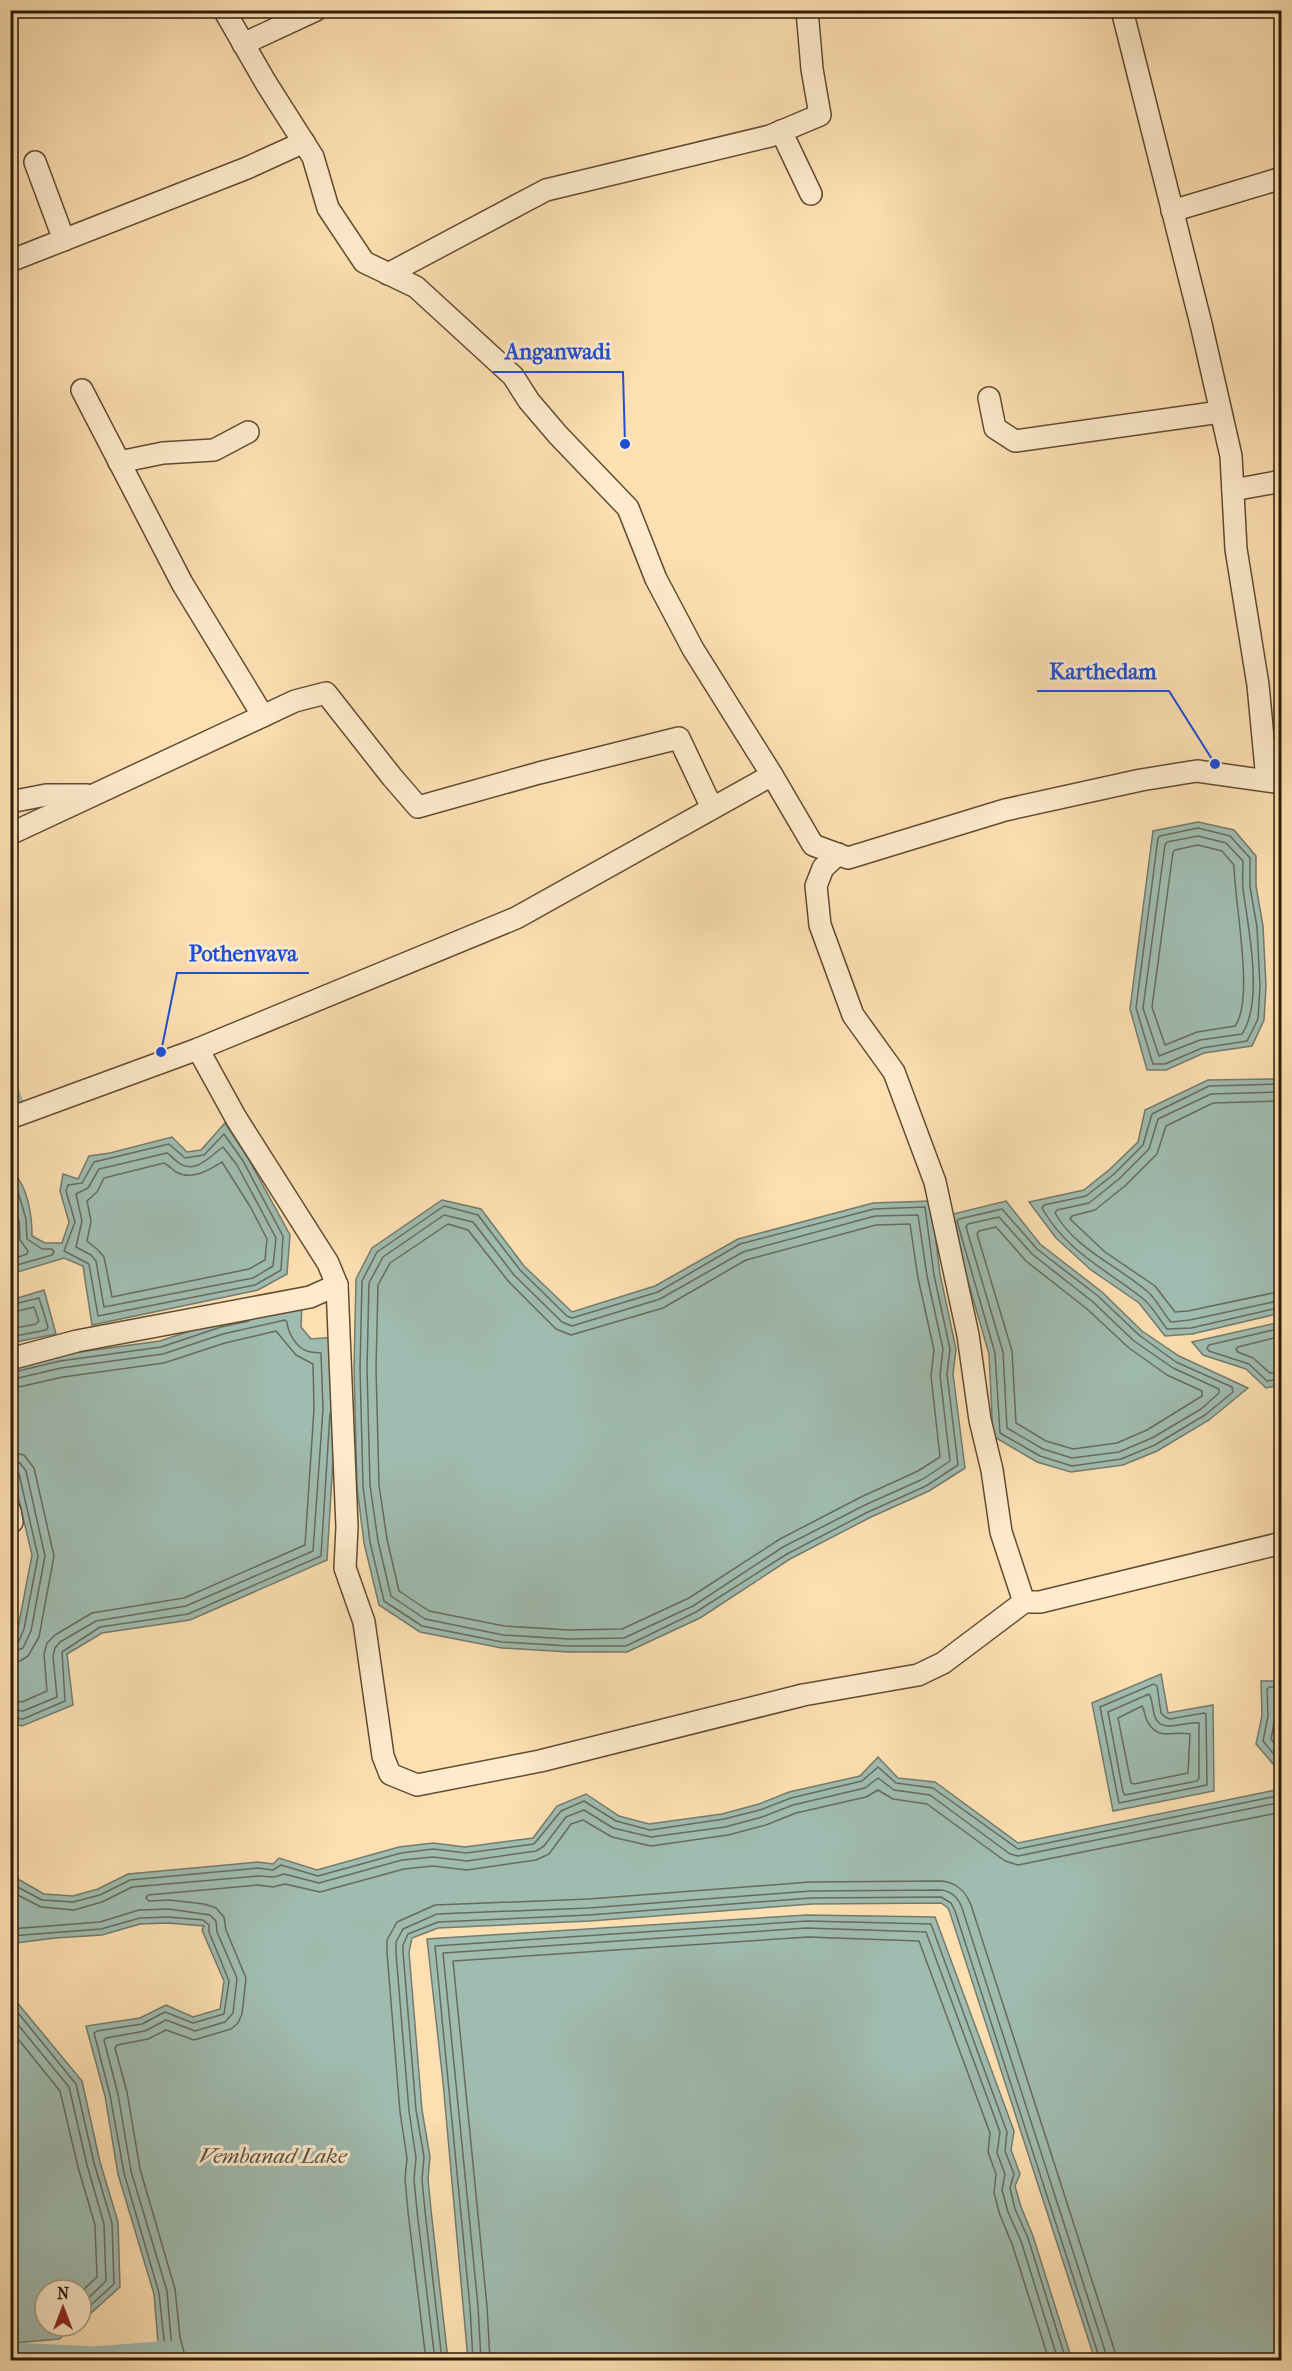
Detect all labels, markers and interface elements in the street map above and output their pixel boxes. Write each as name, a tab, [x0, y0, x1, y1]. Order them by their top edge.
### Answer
callout: Anganwadi	[493, 332, 623, 372]
text: Anganwadi	[503, 339, 612, 365]
callout: Karthedam	[1037, 651, 1169, 691]
text: Karthedam	[1049, 659, 1157, 685]
callout: Pothenvava	[177, 933, 309, 973]
text: Pothenvava	[189, 941, 298, 967]
water label: Vembanad Lake	[199, 2143, 348, 2169]
north arrow	[33, 2278, 93, 2338]
text: N	[57, 2284, 70, 2303]

